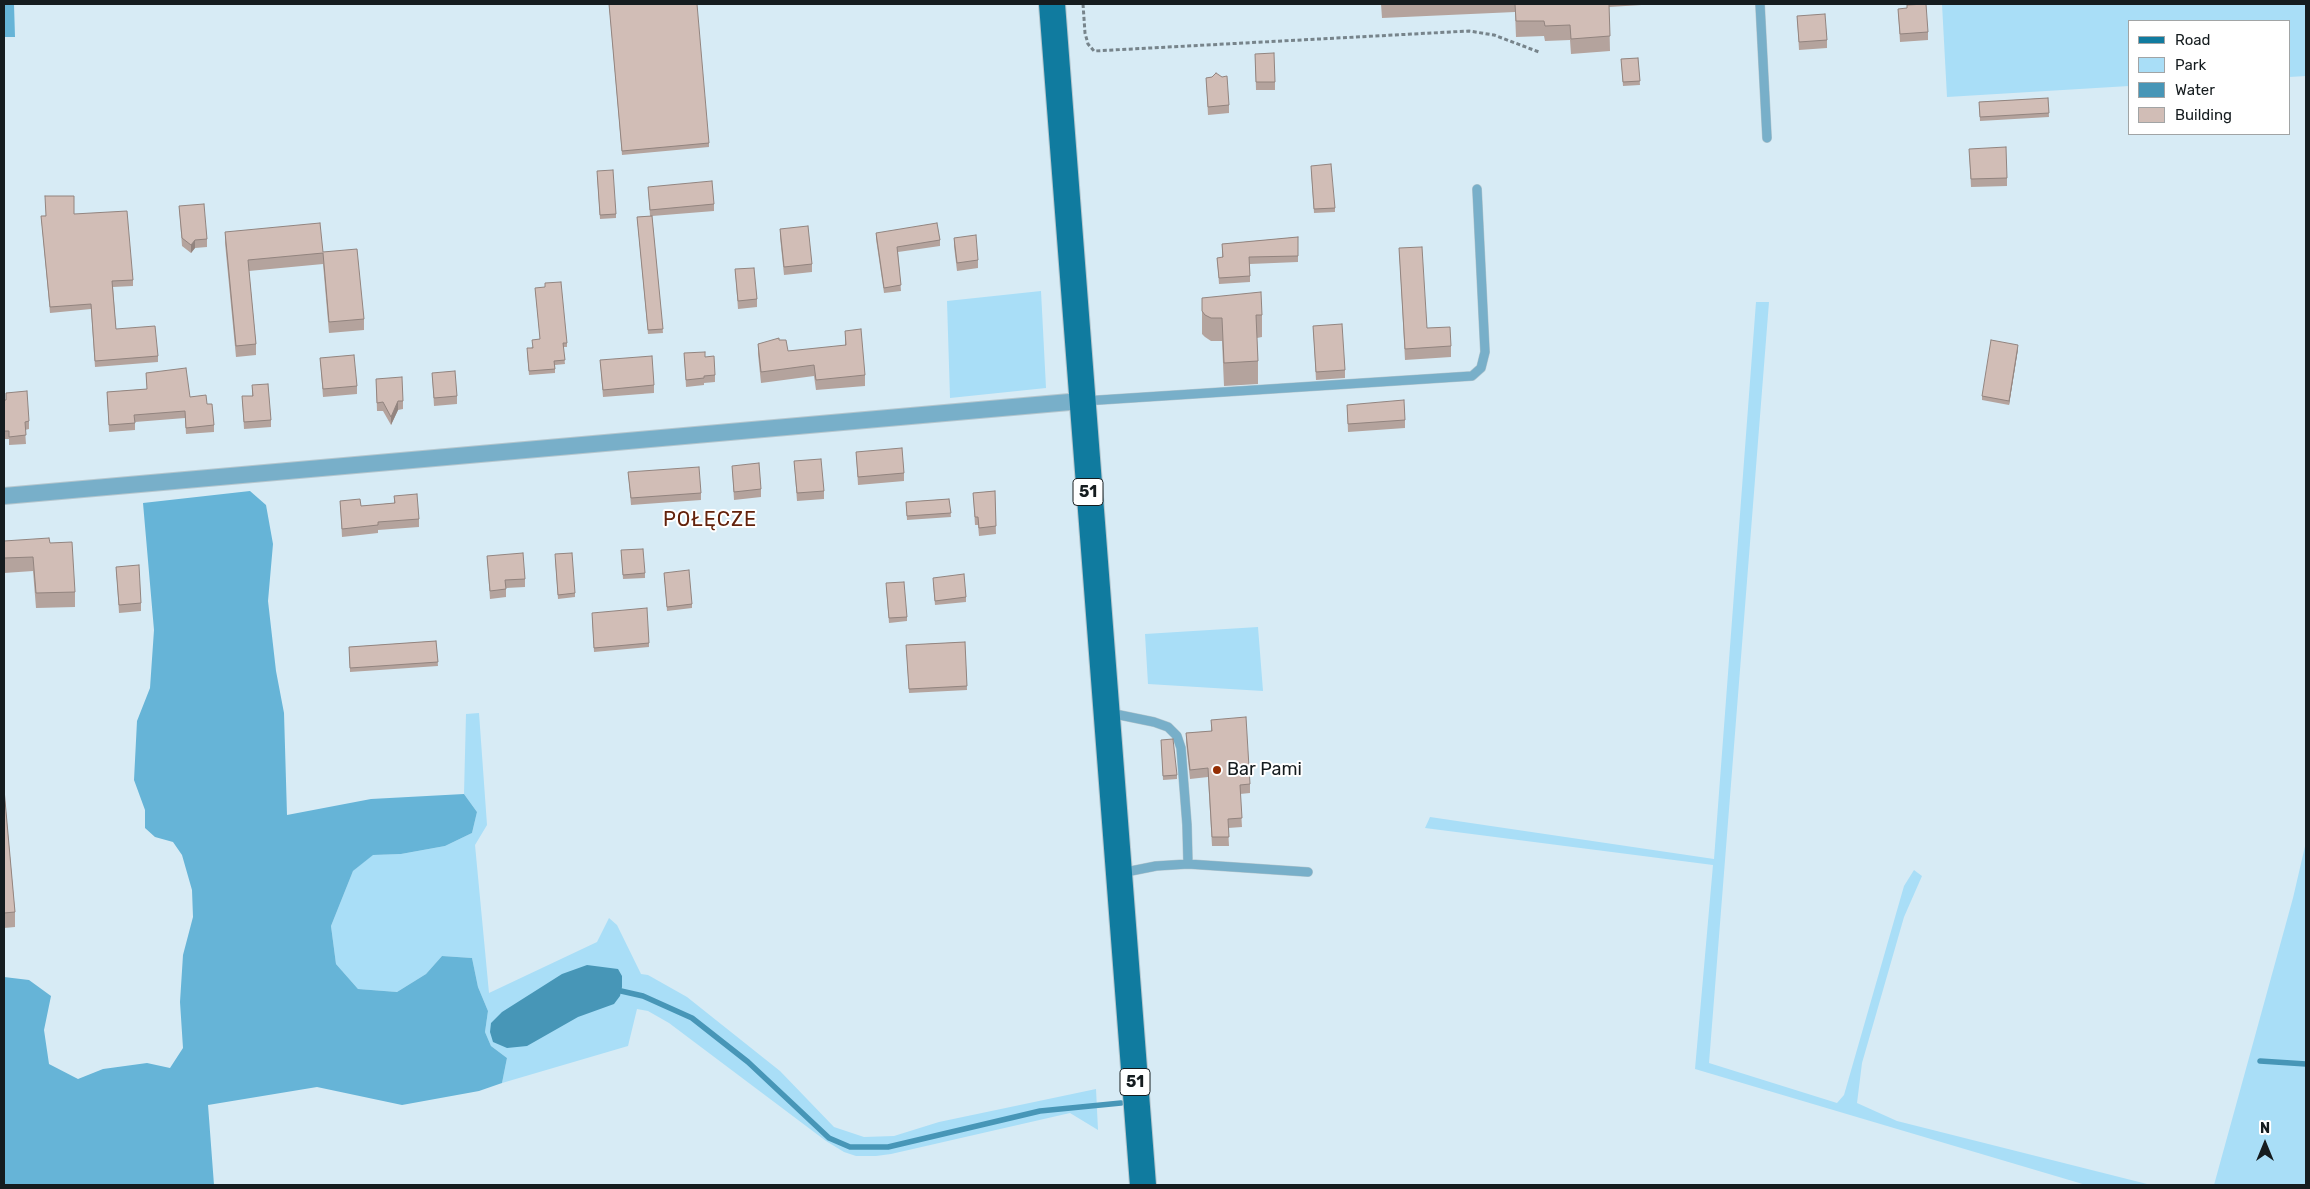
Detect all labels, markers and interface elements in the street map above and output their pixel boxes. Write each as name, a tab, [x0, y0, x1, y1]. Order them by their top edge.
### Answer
legend	[2128, 20, 2290, 135]
text: Road	[2175, 31, 2211, 49]
text: Park	[2175, 56, 2206, 74]
text: Water	[2175, 81, 2215, 99]
text: Building	[2175, 106, 2232, 124]
road number: 51	[1073, 478, 1103, 506]
district label: POŁĘCZE	[662, 508, 758, 532]
place label: Bar Pami	[1227, 759, 1302, 781]
marker: Bar Pami	[1211, 764, 1223, 776]
road number: 51	[1120, 1068, 1150, 1096]
north arrow	[2240, 1119, 2290, 1169]
text: N	[2260, 1120, 2270, 1137]

